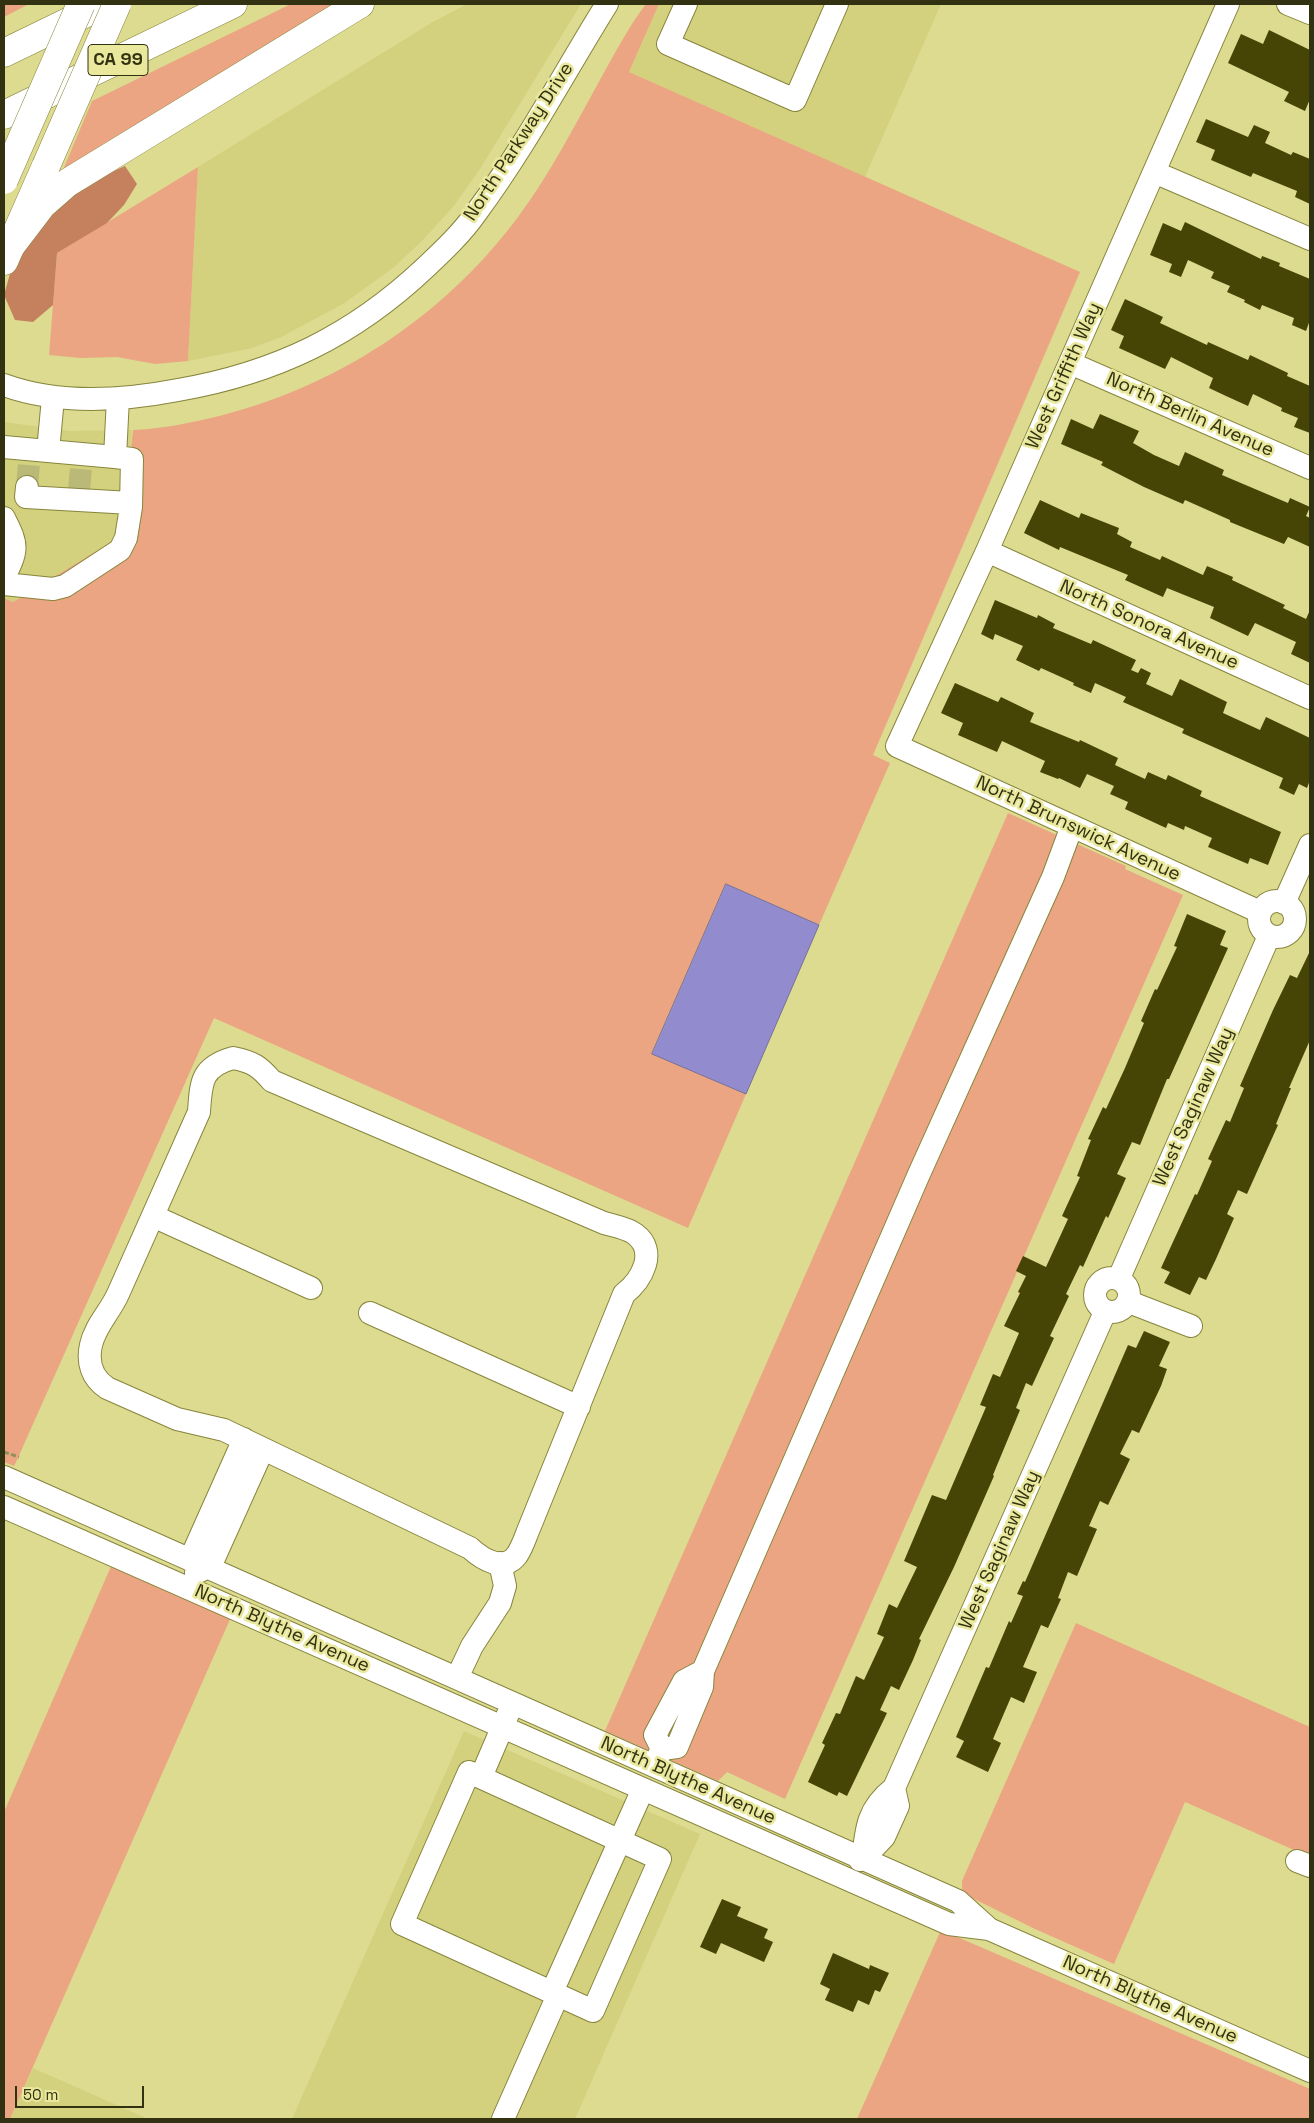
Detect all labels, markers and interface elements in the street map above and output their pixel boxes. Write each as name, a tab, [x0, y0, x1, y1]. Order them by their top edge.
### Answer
road number: CA 99	[88, 44, 148, 76]
street label: North Parkway Drive	[459, 59, 579, 225]
street label: West Griffith Way	[1021, 299, 1107, 453]
street label: North Berlin Avenue	[1103, 368, 1277, 462]
street label: North Sonora Avenue	[1056, 575, 1242, 675]
street label: North Brunswick Avenue	[972, 772, 1184, 886]
street label: West Saginaw Way	[1149, 1024, 1239, 1190]
street label: West Saginaw Way	[955, 1467, 1045, 1633]
street label: North Blythe Avenue	[191, 1580, 373, 1678]
street label: North Blythe Avenue	[597, 1732, 779, 1830]
street label: North Blythe Avenue	[1059, 1951, 1241, 2049]
scale bar	[18, 2076, 146, 2108]
text: 50 m	[23, 2085, 58, 2104]

